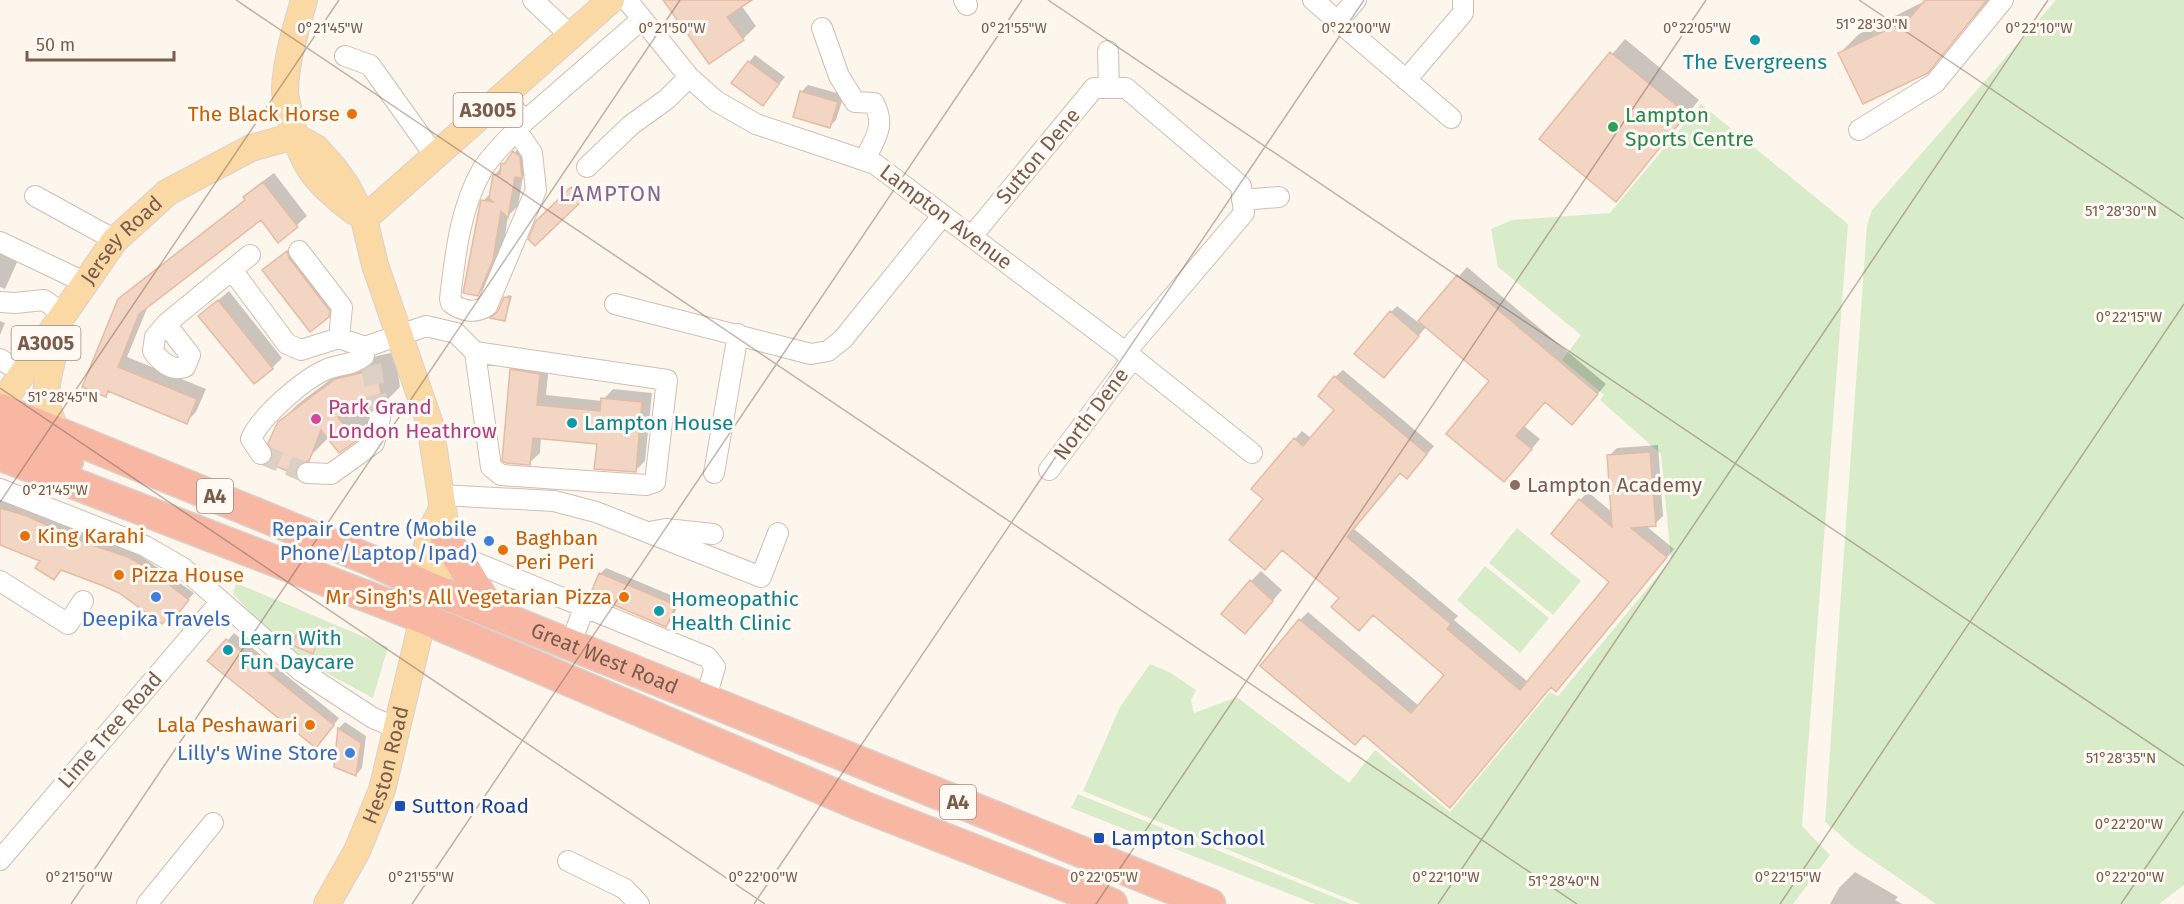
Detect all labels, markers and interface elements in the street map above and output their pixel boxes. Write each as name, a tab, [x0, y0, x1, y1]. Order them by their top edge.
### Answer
text: 51°28'30"N	[1836, 15, 1908, 33]
text: 0°21'45"W	[297, 19, 363, 37]
text: 0°21'50"W	[638, 19, 706, 37]
text: 0°21'55"W	[981, 19, 1048, 37]
text: 0°22'00"W	[1321, 19, 1391, 37]
text: 0°22'05"W	[1663, 19, 1732, 37]
text: 0°22'10"W	[2005, 19, 2073, 37]
scale bar	[27, 24, 174, 62]
marker: The Evergreens	[1748, 33, 1762, 47]
text: 50 m	[36, 34, 75, 56]
place label: The Evergreens	[1683, 49, 1827, 75]
road number: A3005	[454, 93, 522, 127]
place label: The Black Horse	[188, 101, 340, 127]
place label: Lampton Sports Centre	[1625, 102, 1754, 152]
street label: Sutton Dene	[990, 103, 1086, 209]
marker: The Black Horse	[345, 107, 359, 121]
marker: Lampton Sports Centre	[1606, 120, 1620, 134]
street label: Lampton Avenue	[875, 159, 1017, 275]
district label: LAMPTON	[559, 180, 663, 207]
street label: Jersey Road	[75, 190, 168, 290]
text: 51°28'30"N	[2085, 202, 2157, 220]
text: 0°22'15"W	[2096, 308, 2163, 326]
road number: A3005	[12, 326, 80, 360]
street label: North Dene	[1048, 363, 1134, 465]
text: 51°28'45"N	[28, 388, 98, 406]
place label: Park Grand London Heathrow	[328, 394, 497, 444]
place label: Lampton House	[584, 410, 734, 436]
marker: Park Grand London Heathrow	[309, 412, 323, 426]
marker: Lampton House	[565, 416, 579, 430]
place label: Lampton Academy	[1527, 472, 1703, 498]
marker: Lampton Academy	[1508, 478, 1522, 492]
road number: A4	[197, 479, 233, 513]
text: 0°21'45"W	[22, 481, 88, 499]
place label: Repair Centre (Mobile Phone/Laptop/Ipad)	[271, 516, 477, 566]
place label: King Karahi	[37, 523, 145, 549]
place label: Baghban Peri Peri	[515, 525, 598, 575]
marker: King Karahi	[18, 529, 32, 543]
marker: Repair Centre (Mobile Phone/Laptop/Ipad)	[482, 534, 496, 548]
marker: Baghban Peri Peri	[496, 543, 510, 557]
place label: Pizza House	[131, 562, 244, 588]
marker: Pizza House	[112, 568, 126, 582]
place label: Mr Singh's All Vegetarian Pizza	[325, 584, 612, 610]
place label: Homeopathic Health Clinic	[671, 586, 799, 636]
marker: Deepika Travels	[149, 590, 163, 604]
marker: Mr Singh's All Vegetarian Pizza	[617, 590, 631, 604]
marker: Homeopathic Health Clinic	[652, 604, 666, 618]
place label: Deepika Travels	[82, 606, 230, 632]
street label: Great West Road	[527, 617, 682, 700]
place label: Learn With Fun Daycare	[240, 625, 354, 675]
marker: Learn With Fun Daycare	[221, 643, 235, 657]
street label: Lime Tree Road	[52, 666, 168, 794]
street label: Heston Road	[356, 703, 415, 828]
place label: Lala Peshawari	[157, 712, 298, 738]
marker: Lala Peshawari	[303, 718, 317, 732]
place label: Lilly's Wine Store	[177, 740, 338, 766]
marker: Lilly's Wine Store	[343, 746, 357, 760]
text: 51°28'35"N	[2086, 749, 2156, 767]
road number: A4	[940, 785, 976, 819]
place label: Sutton Road	[412, 793, 529, 819]
marker: Sutton Road	[393, 799, 407, 813]
text: 0°22'20"W	[2095, 815, 2164, 833]
place label: Lampton School	[1111, 825, 1265, 851]
marker: Lampton School	[1092, 831, 1106, 845]
text: 0°21'50"W	[45, 868, 113, 886]
text: 0°21'55"W	[388, 868, 455, 886]
text: 0°22'00"W	[728, 868, 798, 886]
text: 0°22'05"W	[1070, 868, 1139, 886]
text: 0°22'10"W	[1412, 868, 1480, 886]
text: 0°22'15"W	[1755, 868, 1822, 886]
text: 0°22'20"W	[2096, 868, 2165, 886]
text: 51°28'40"N	[1528, 872, 1600, 890]

